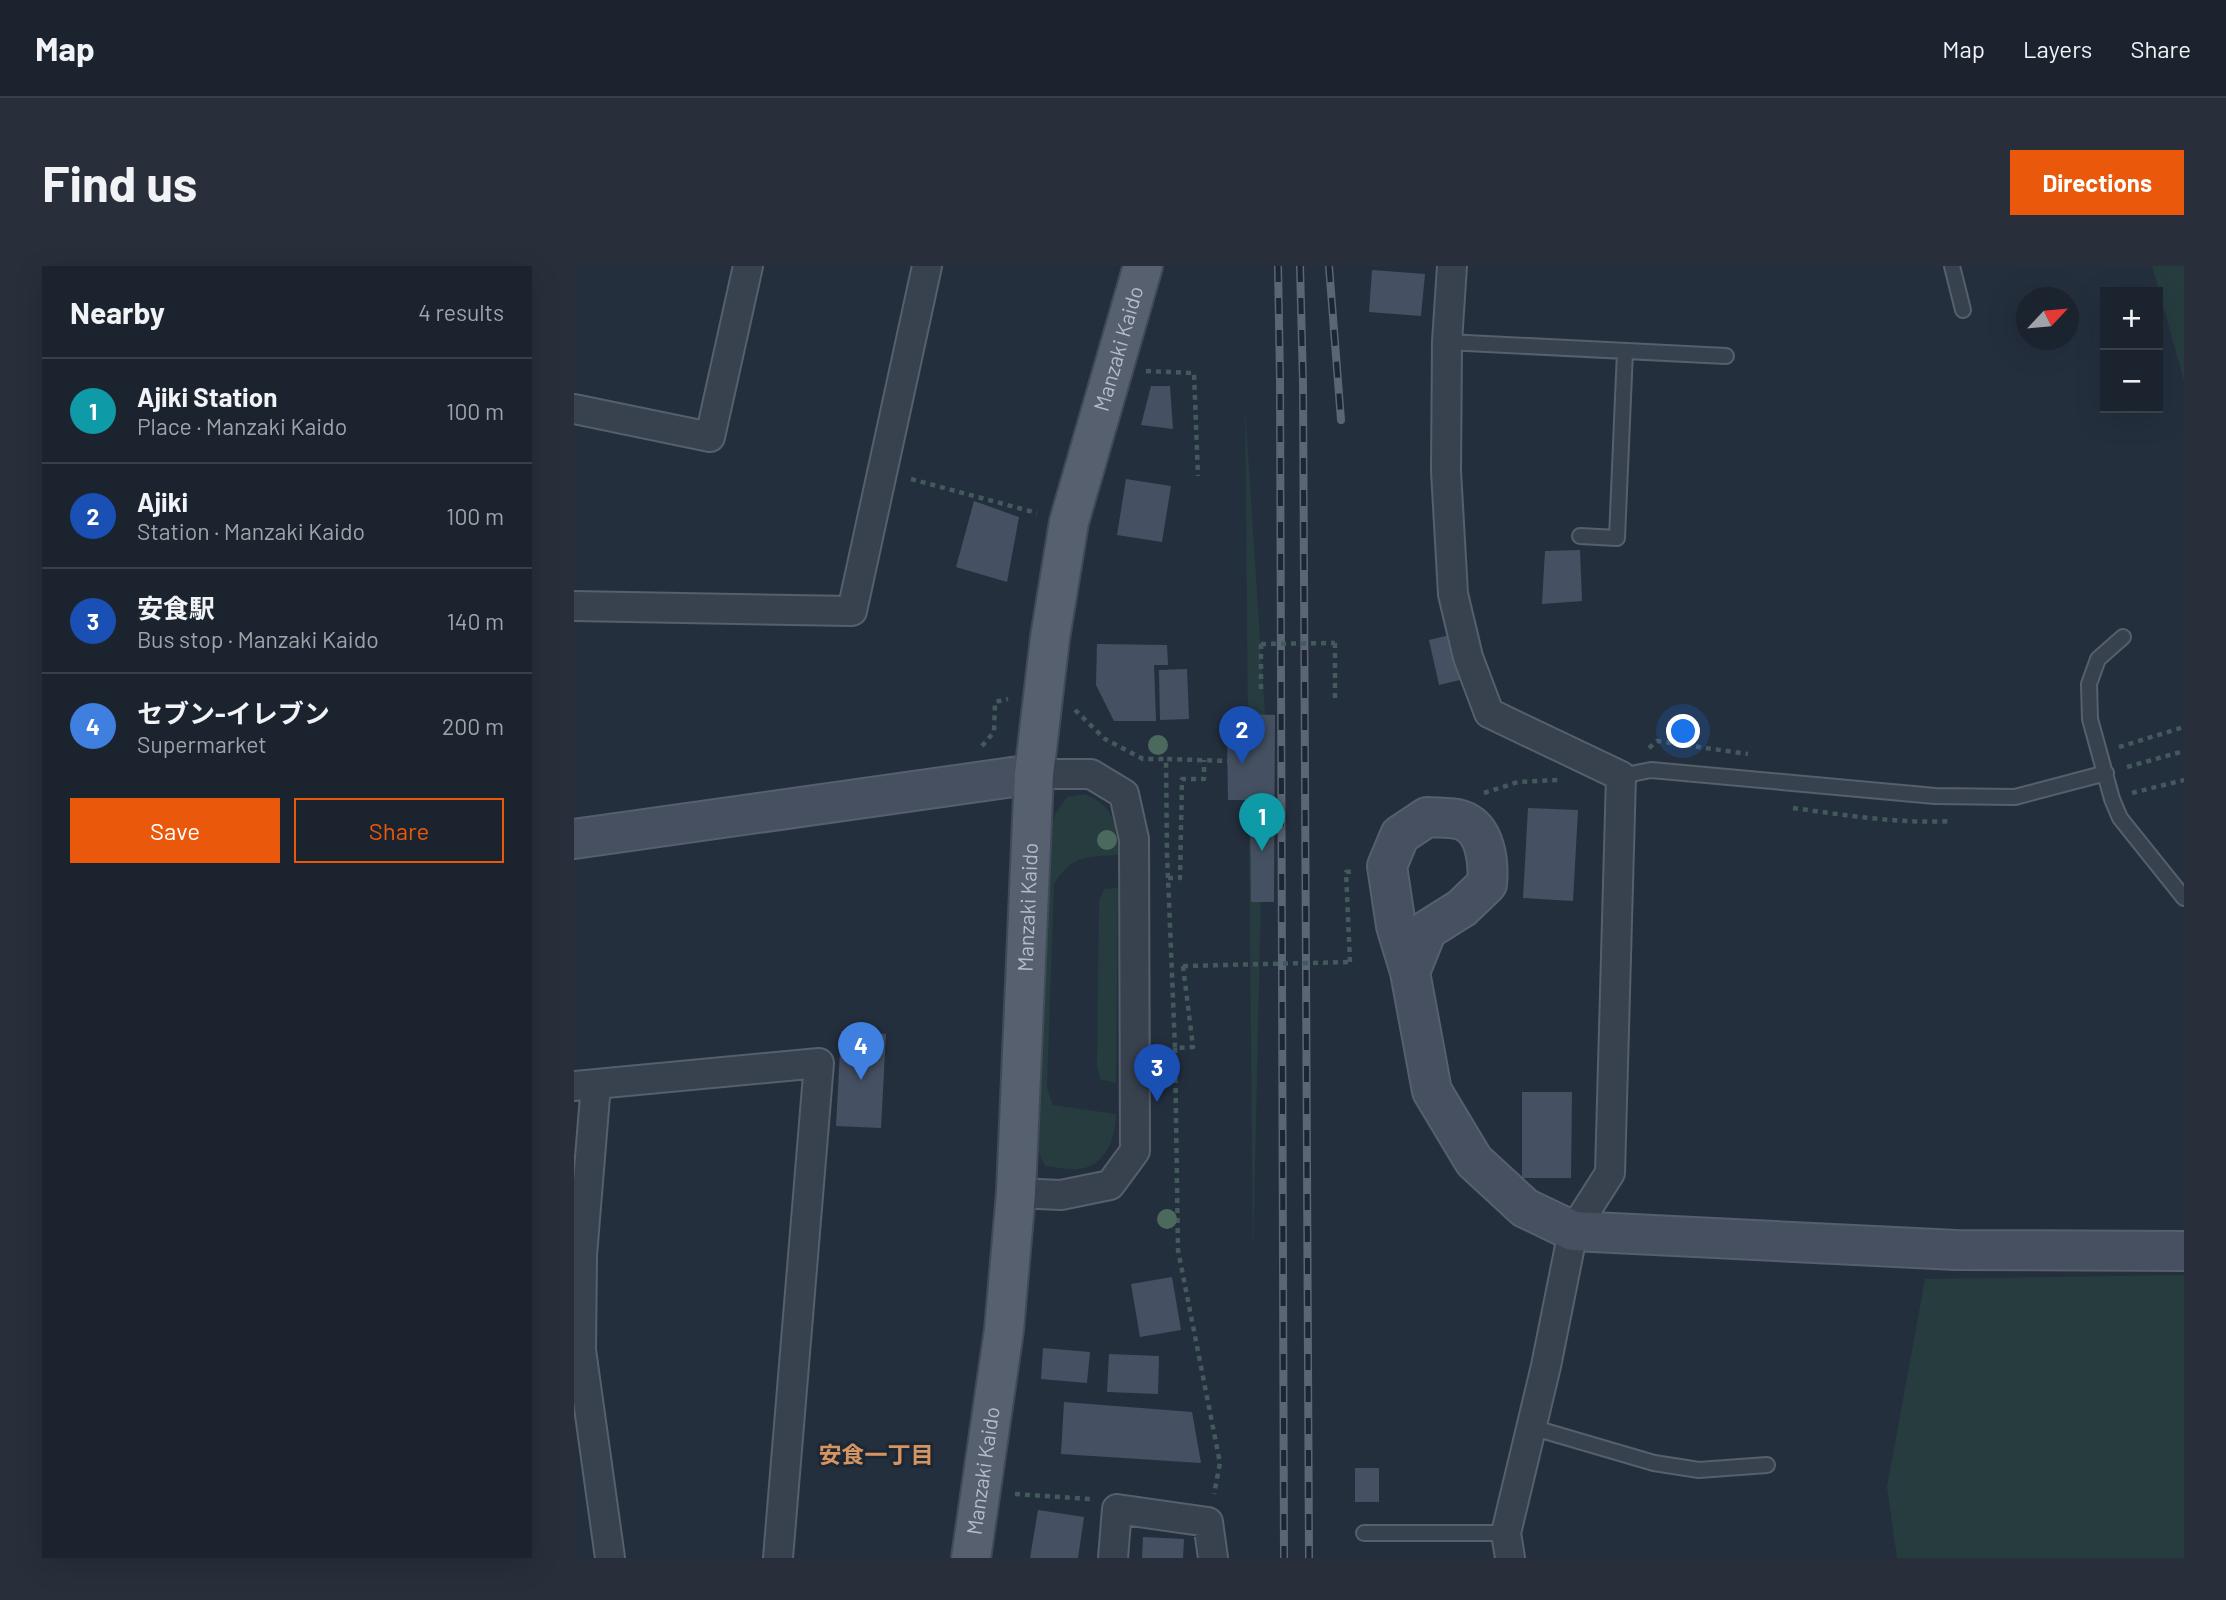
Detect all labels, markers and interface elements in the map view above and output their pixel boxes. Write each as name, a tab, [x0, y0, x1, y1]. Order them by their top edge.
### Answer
text: Map	[35, 28, 95, 68]
text: Map	[1942, 34, 1985, 63]
text: Layers	[2023, 34, 2092, 63]
text: Share	[2130, 34, 2191, 63]
button: Directions	[2010, 150, 2184, 215]
text: Find us	[42, 153, 197, 212]
street label: Manzaki Kaido	[1088, 283, 1148, 414]
north arrow	[2016, 287, 2079, 350]
map controls	[2100, 287, 2163, 413]
button: +	[2100, 287, 2163, 350]
text: Nearby	[70, 294, 165, 330]
text: 4 results	[418, 298, 504, 326]
button: −	[2100, 350, 2163, 413]
text: Ajiki Station	[137, 381, 277, 412]
text: 1	[89, 397, 97, 425]
text: 100 m	[446, 397, 504, 425]
text: Place · Manzaki Kaido	[137, 412, 347, 440]
text: Ajiki	[137, 486, 188, 517]
text: 2	[87, 502, 99, 530]
text: 100 m	[446, 502, 504, 530]
text: Station · Manzaki Kaido	[137, 517, 365, 545]
text: 安食駅	[137, 592, 215, 623]
text: 3	[87, 607, 99, 635]
text: 140 m	[447, 607, 504, 635]
text: Bus stop · Manzaki Kaido	[137, 625, 379, 653]
text: セブン-イレブン	[137, 697, 330, 728]
pin: 2	[1219, 706, 1265, 764]
text: 4	[86, 712, 100, 740]
text: 200 m	[442, 712, 504, 740]
your location	[1666, 714, 1700, 748]
text: Supermarket	[137, 730, 267, 758]
pin: 1	[1239, 793, 1285, 851]
button: Save	[70, 798, 280, 863]
button: Share	[294, 798, 504, 863]
street label: Manzaki Kaido	[1012, 842, 1042, 972]
pin: 4	[838, 1022, 884, 1080]
pin: 3	[1134, 1044, 1180, 1102]
street label: Manzaki Kaido	[961, 1405, 1004, 1536]
district label: 安食一丁目	[819, 1440, 934, 1468]

